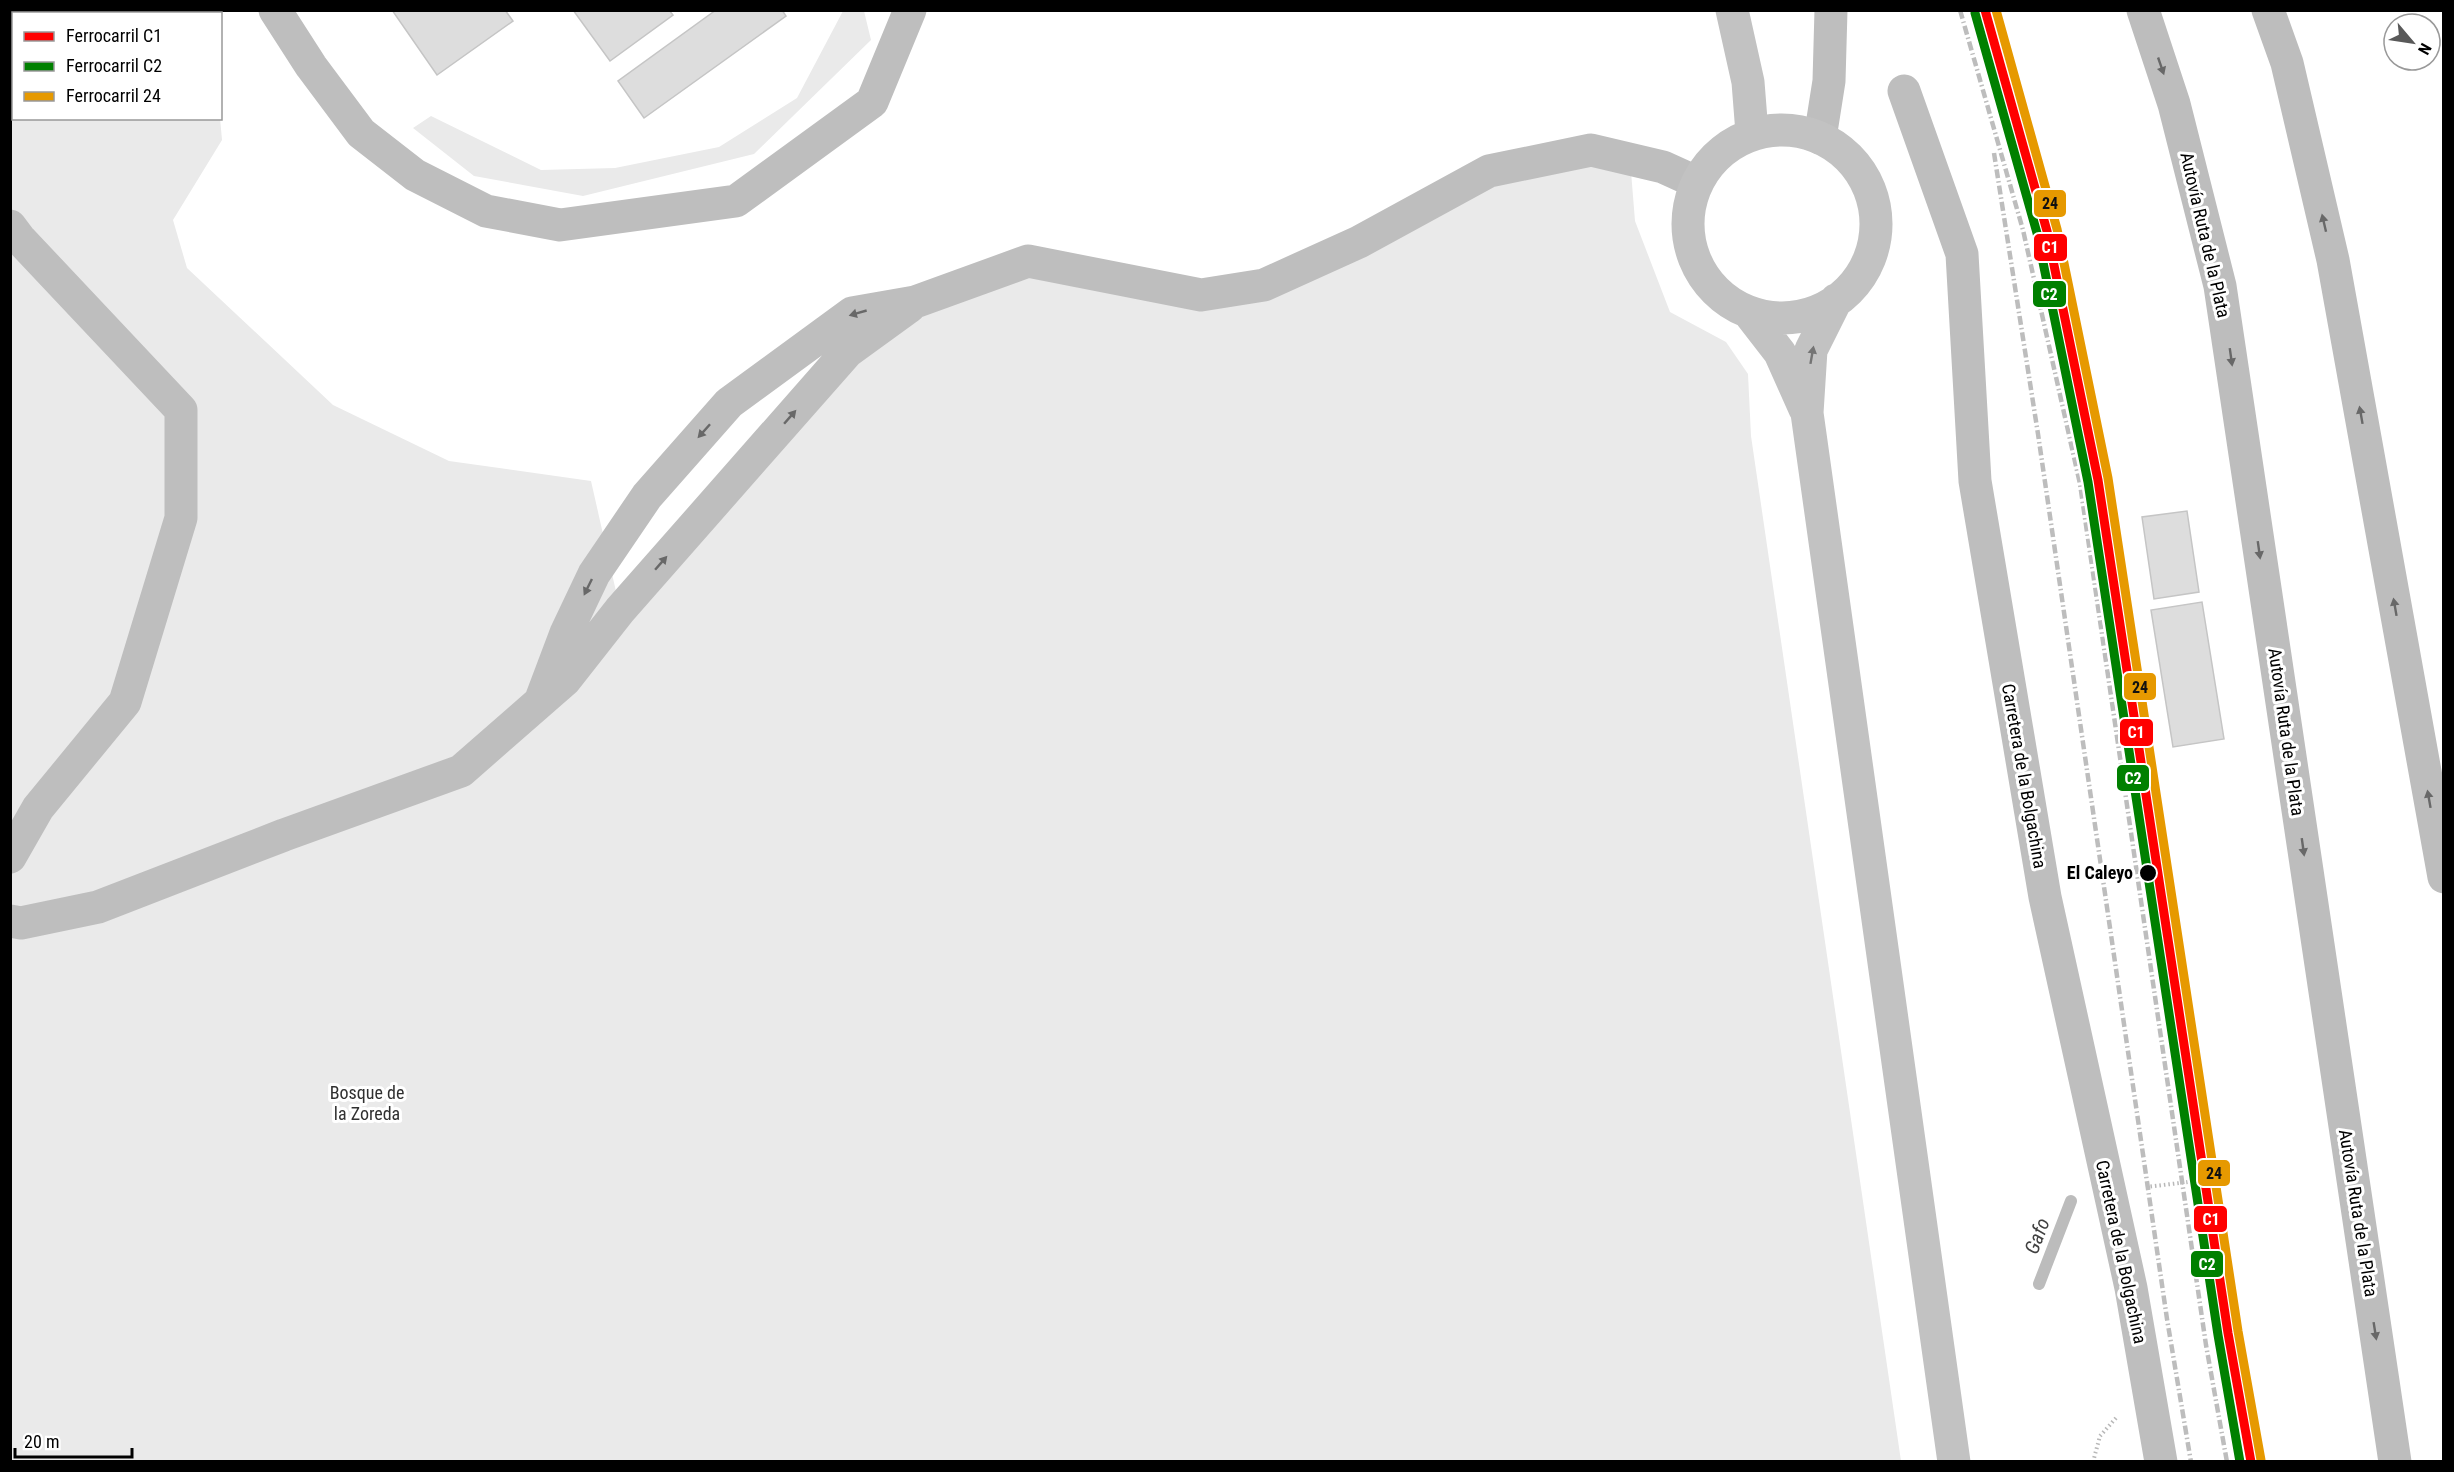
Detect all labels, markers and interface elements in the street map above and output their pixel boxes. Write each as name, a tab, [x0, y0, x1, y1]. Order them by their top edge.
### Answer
legend	[12, 12, 222, 120]
north arrow	[2382, 12, 2442, 72]
text: Ferrocarril C1	[66, 25, 162, 46]
text: N	[2414, 40, 2435, 58]
text: Ferrocarril C2	[66, 55, 162, 76]
one-way arrow	[2157, 57, 2167, 75]
text: Ferrocarril 24	[66, 85, 161, 106]
street label: Autovía Ruta de la Plata	[2176, 150, 2235, 320]
line badge: 24	[2033, 189, 2067, 218]
text: 24	[2042, 194, 2058, 213]
one-way arrow	[2319, 214, 2329, 232]
line badge: C1	[2033, 233, 2068, 262]
text: C1	[2041, 238, 2059, 257]
line badge: C2	[2032, 280, 2067, 308]
text: C2	[2040, 285, 2058, 304]
one-way arrow	[849, 309, 867, 318]
one-way arrow	[1808, 345, 1817, 364]
one-way arrow	[2226, 348, 2235, 367]
one-way arrow	[2356, 405, 2365, 424]
one-way arrow	[783, 410, 796, 425]
one-way arrow	[698, 423, 711, 438]
one-way arrow	[2255, 541, 2264, 560]
one-way arrow	[654, 556, 667, 571]
one-way arrow	[584, 578, 593, 595]
one-way arrow	[2390, 597, 2399, 616]
street label: Autovía Ruta de la Plata	[2264, 647, 2309, 817]
line badge: 24	[2123, 672, 2157, 701]
text: 24	[2132, 678, 2148, 697]
street label: Carretera de la Bolgachina	[1998, 682, 2051, 870]
line badge: C1	[2119, 718, 2154, 747]
text: C1	[2127, 723, 2145, 742]
line badge: C2	[2116, 764, 2150, 792]
text: C2	[2124, 769, 2142, 788]
one-way arrow	[2425, 789, 2434, 808]
one-way arrow	[2299, 838, 2308, 857]
place label: El Caleyo	[2067, 862, 2133, 883]
marker: El Caleyo	[2138, 863, 2158, 883]
park label: Bosque de la Zoreda	[330, 1082, 404, 1124]
street label: Autovía Ruta de la Plata	[2335, 1128, 2382, 1298]
street label: Carretera de la Bolgachina	[2092, 1158, 2151, 1346]
line badge: 24	[2197, 1159, 2231, 1187]
text: 24	[2206, 1164, 2222, 1183]
line badge: C1	[2193, 1205, 2228, 1233]
text: C1	[2202, 1210, 2220, 1229]
water label: Gafo	[2019, 1215, 2055, 1257]
line badge: C2	[2190, 1250, 2224, 1278]
text: C2	[2198, 1255, 2216, 1274]
one-way arrow	[2371, 1322, 2380, 1341]
scale bar	[15, 1421, 132, 1459]
text: 20 m	[24, 1431, 59, 1452]

